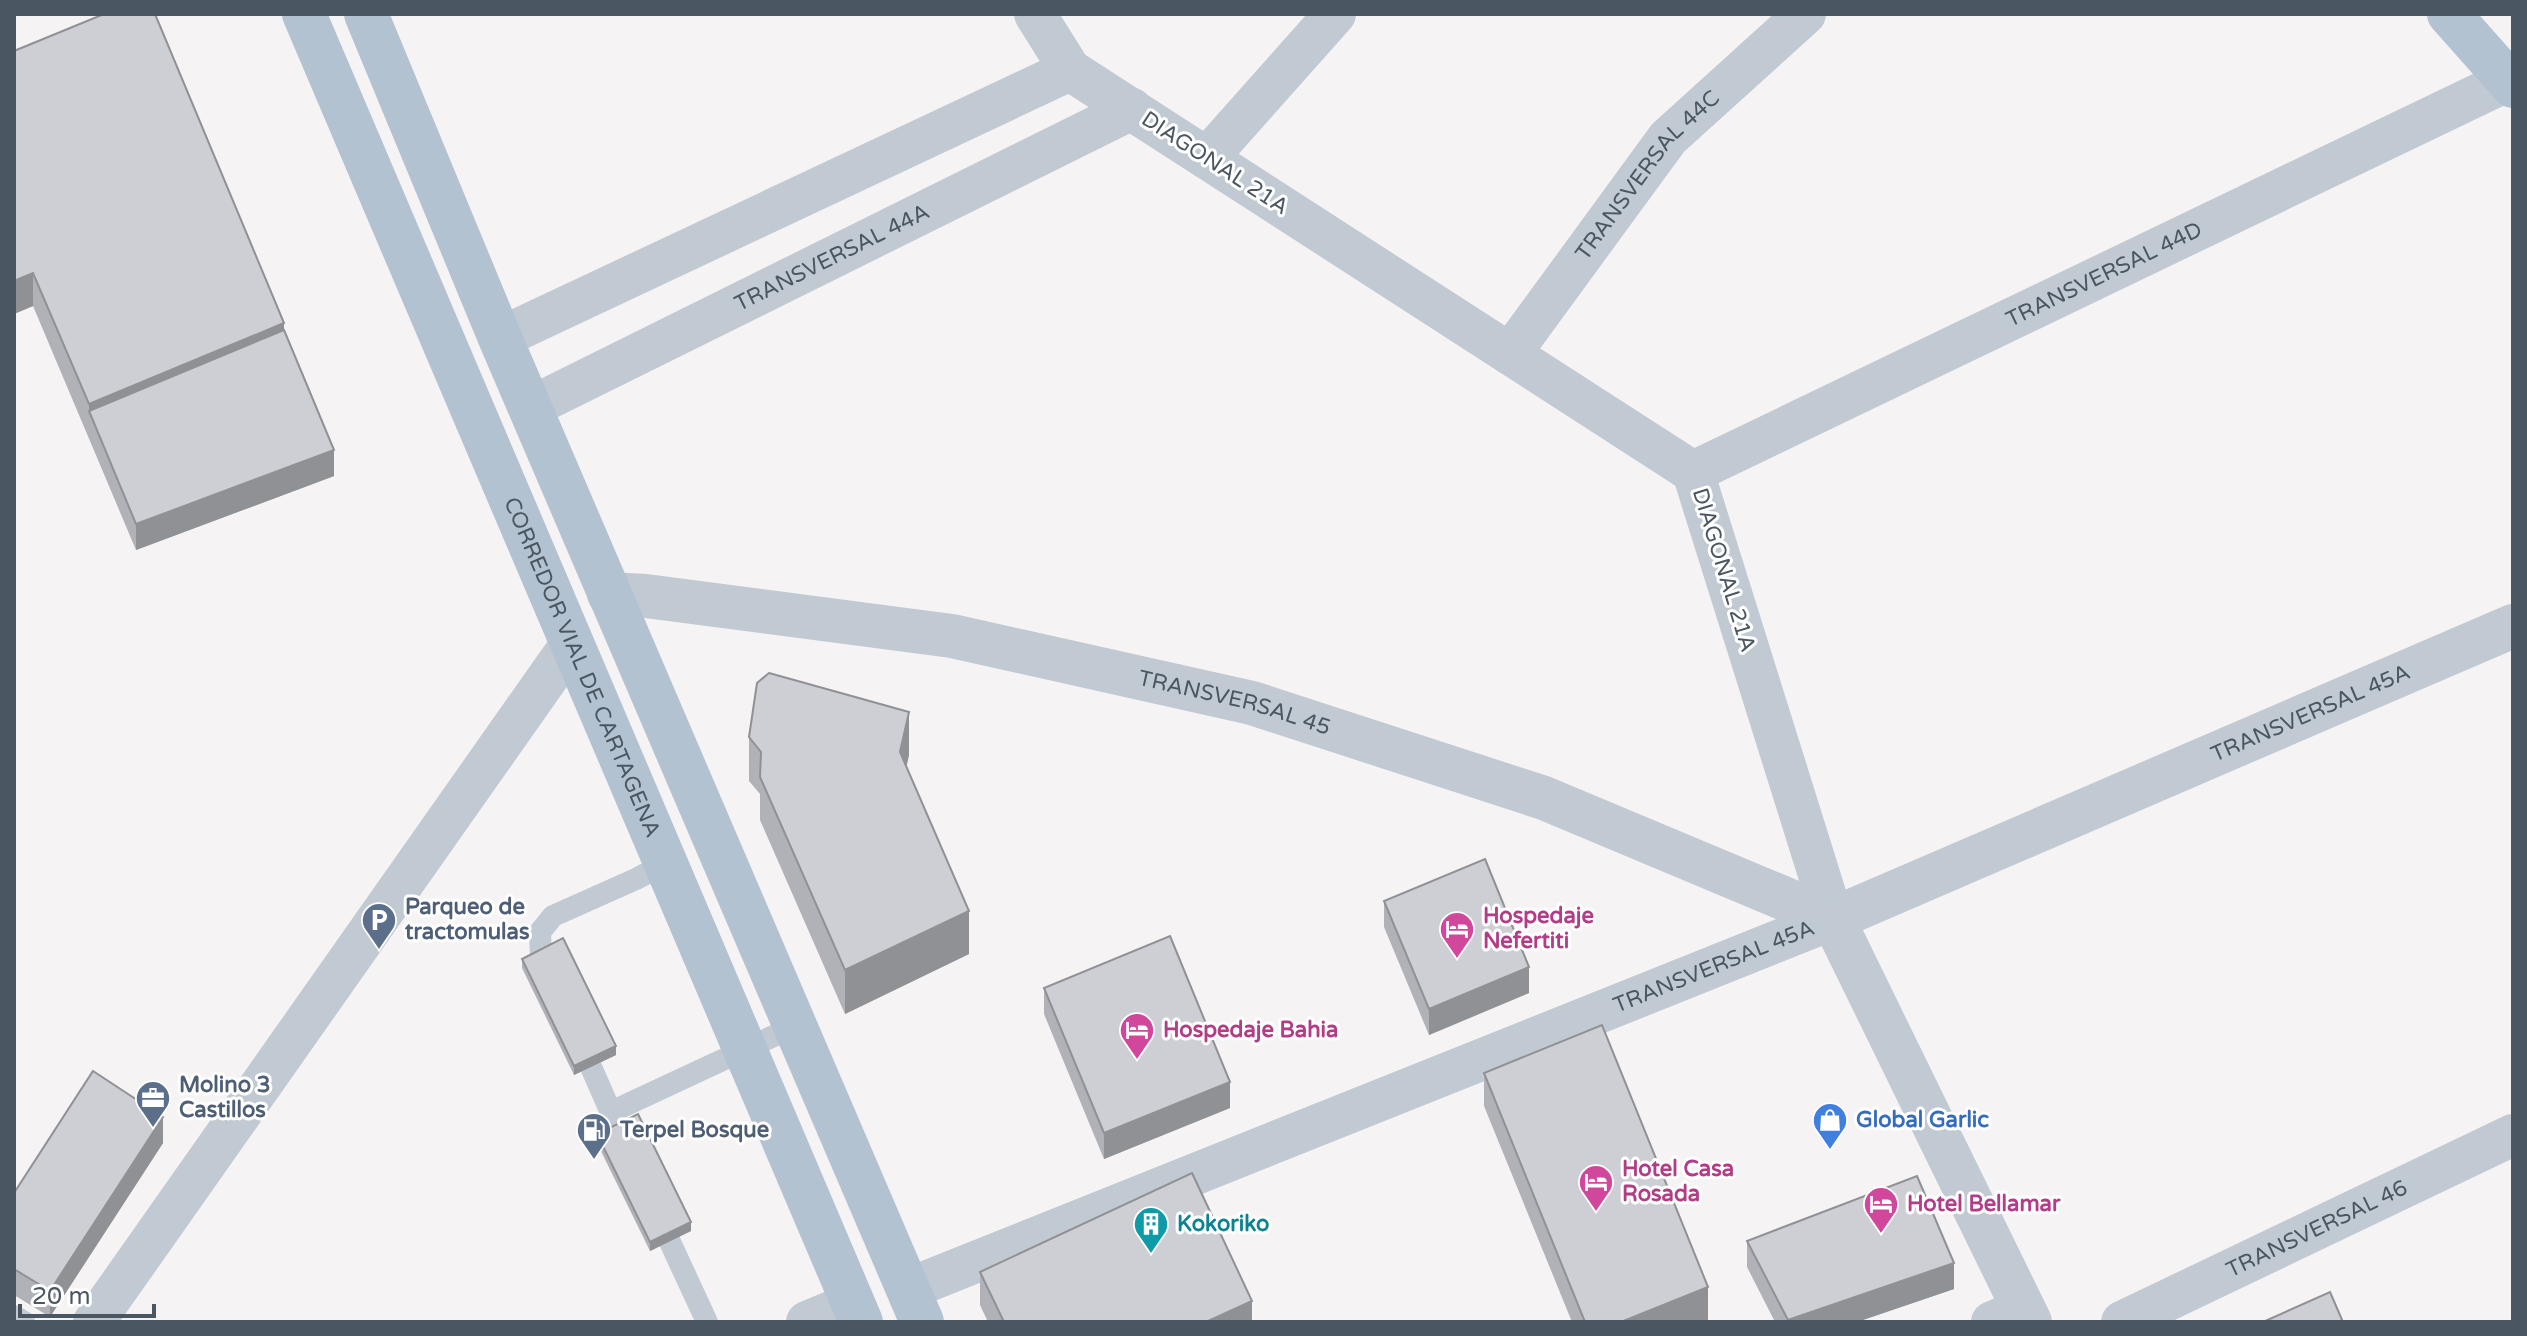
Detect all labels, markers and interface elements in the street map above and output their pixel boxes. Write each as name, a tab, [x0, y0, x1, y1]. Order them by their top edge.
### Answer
street label: TRANSVERSAL 44C	[1570, 85, 1725, 265]
street label: DIAGONAL 21A	[1137, 106, 1293, 220]
street label: TRANSVERSAL 44A	[730, 199, 934, 317]
street label: TRANSVERSAL 44D	[2002, 216, 2206, 333]
street label: DIAGONAL 21A	[1687, 485, 1761, 655]
street label: CORREDOR VIAL DE CARTAGENA	[498, 493, 666, 841]
street label: TRANSVERSAL 45A	[2207, 659, 2414, 768]
street label: TRANSVERSAL 45	[1136, 665, 1334, 741]
place label: Parqueo de tractomulas	[405, 894, 530, 945]
parking icon: Parqueo de tractomulas	[360, 901, 398, 951]
place label: Hospedaje Nefertiti	[1483, 903, 1594, 954]
hotel icon: Hospedaje Nefertiti	[1438, 910, 1476, 960]
street label: TRANSVERSAL 45A	[1610, 915, 1818, 1018]
hotel icon: Hospedaje Bahia	[1118, 1011, 1156, 1061]
place label: Hospedaje Bahia	[1163, 1017, 1338, 1043]
place label: Molino 3 Castillos	[179, 1072, 271, 1123]
office icon: Molino 3 Castillos	[134, 1079, 172, 1129]
shop icon: Global Garlic	[1811, 1101, 1849, 1151]
place label: Global Garlic	[1856, 1107, 1989, 1133]
fuel station icon: Terpel Bosque	[575, 1111, 613, 1161]
place label: Terpel Bosque	[619, 1117, 769, 1143]
place label: Hotel Casa Rosada	[1622, 1156, 1734, 1207]
hotel icon: Hotel Casa Rosada	[1577, 1163, 1615, 1213]
street label: TRANSVERSAL 46	[2222, 1174, 2412, 1283]
hotel icon: Hotel Bellamar	[1862, 1185, 1900, 1235]
place label: Hotel Bellamar	[1907, 1191, 2061, 1217]
building icon: Kokoriko	[1132, 1205, 1170, 1255]
place label: Kokoriko	[1177, 1211, 1269, 1237]
scale bar	[20, 1268, 154, 1318]
text: 20 m	[32, 1282, 90, 1311]

